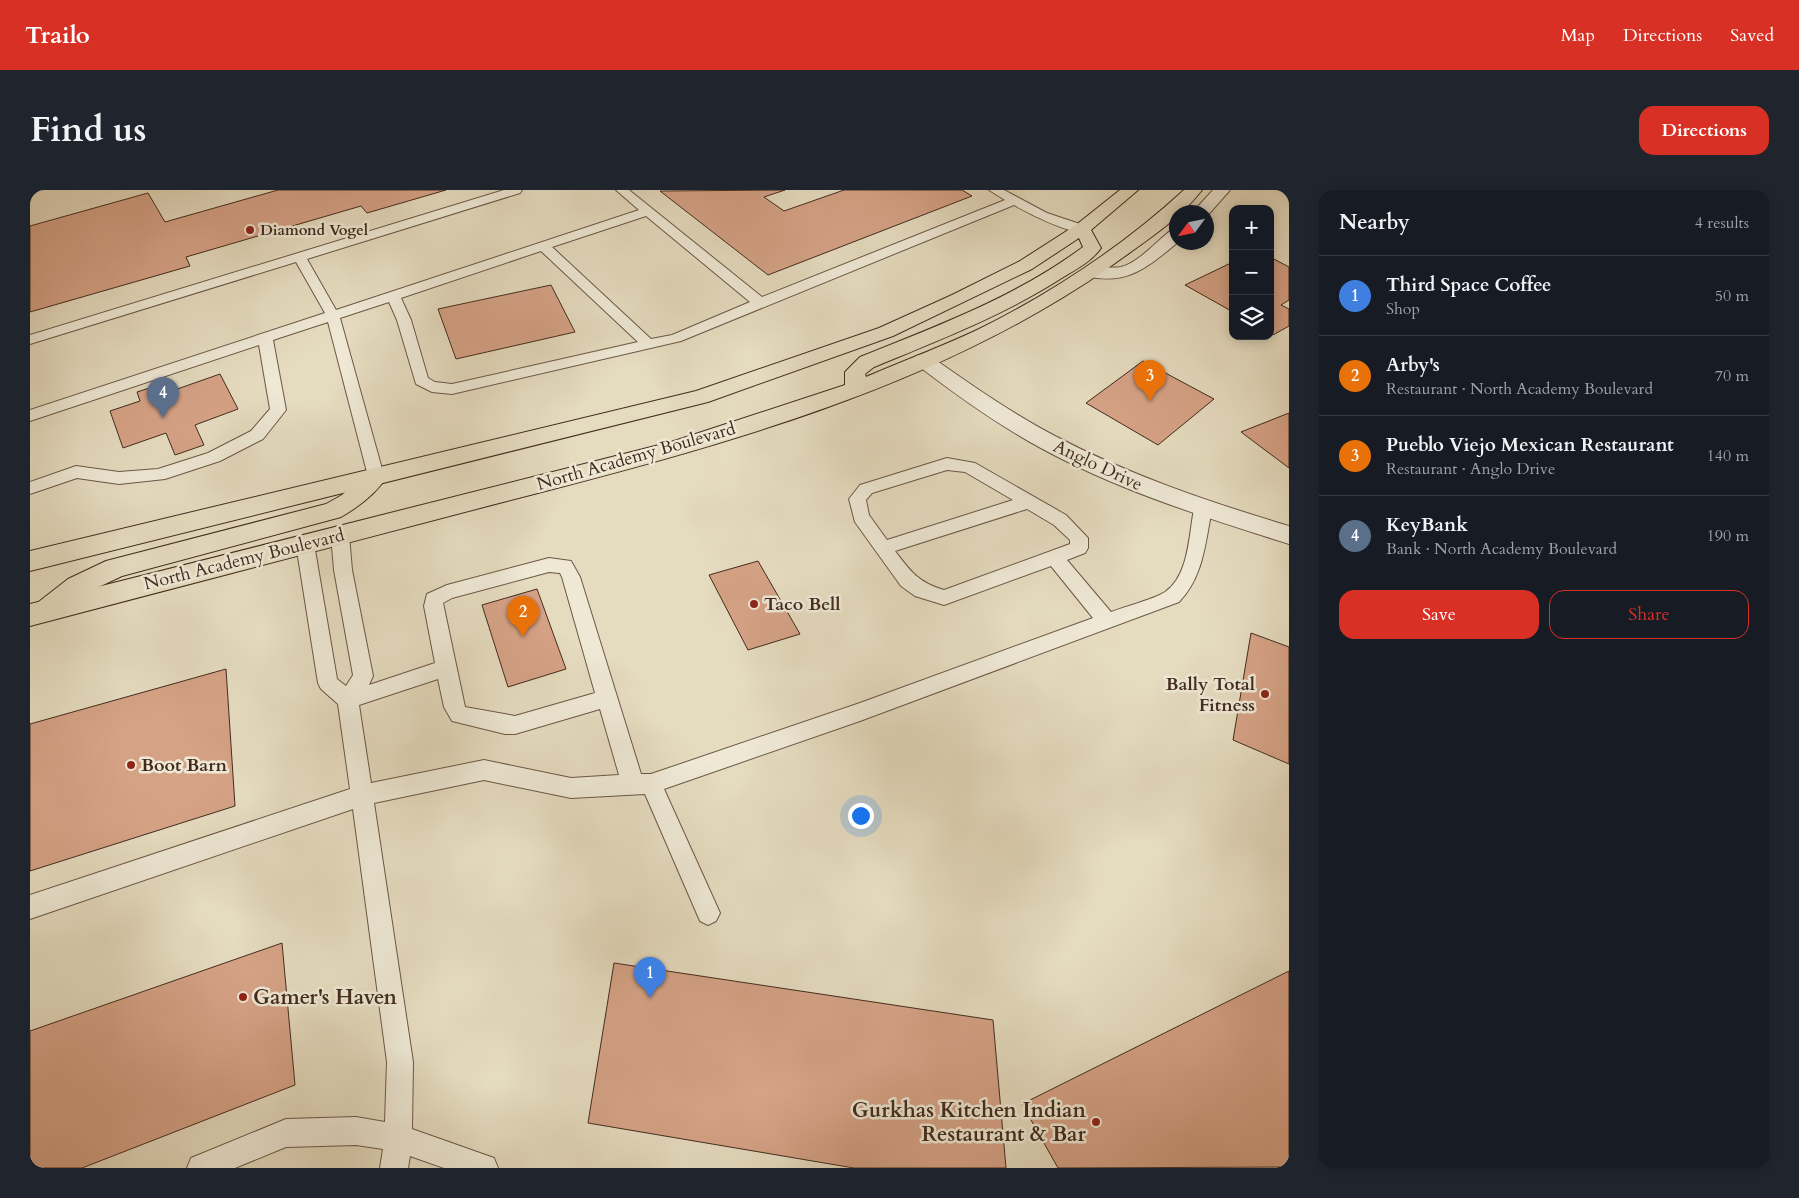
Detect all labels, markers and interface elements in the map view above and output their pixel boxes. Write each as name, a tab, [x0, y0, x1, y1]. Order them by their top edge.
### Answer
text: Trailo	[25, 19, 90, 52]
text: Map	[1561, 23, 1595, 48]
text: Directions	[1623, 23, 1702, 48]
text: Saved	[1730, 23, 1774, 48]
text: Find us	[30, 106, 146, 154]
button: Directions	[1639, 106, 1769, 155]
north arrow	[1169, 205, 1214, 250]
map controls	[1229, 205, 1274, 340]
button: +	[1229, 205, 1274, 250]
text: Nearby	[1339, 208, 1410, 237]
text: 4 results	[1695, 212, 1749, 234]
place label: Diamond Vogel	[260, 220, 369, 240]
marker: Diamond Vogel	[244, 224, 256, 236]
button: −	[1229, 250, 1274, 295]
text: Third Space Coffee	[1386, 272, 1551, 298]
text: 1	[1351, 285, 1359, 307]
text: 50 m	[1715, 285, 1749, 307]
button: layers	[1229, 295, 1274, 340]
text: Shop	[1386, 298, 1420, 320]
text: Arby's	[1386, 352, 1440, 378]
pin: 3	[1134, 360, 1166, 401]
text: 2	[1351, 365, 1359, 387]
text: 70 m	[1715, 365, 1749, 387]
pin: 4	[147, 377, 179, 418]
text: Restaurant · North Academy Boulevard	[1386, 378, 1653, 400]
street label: North Academy Boulevard	[534, 416, 739, 497]
text: Pueblo Viejo Mexican Restaurant	[1386, 432, 1674, 458]
street label: Anglo Drive	[1049, 434, 1146, 497]
text: 3	[1351, 445, 1359, 467]
text: 140 m	[1707, 445, 1749, 467]
text: Restaurant · Anglo Drive	[1386, 458, 1555, 480]
text: KeyBank	[1386, 512, 1468, 538]
street label: North Academy Boulevard	[141, 522, 347, 597]
text: 4	[1351, 525, 1359, 547]
text: 190 m	[1707, 525, 1749, 547]
text: Bank · North Academy Boulevard	[1386, 538, 1617, 560]
button: Save	[1339, 590, 1539, 639]
button: Share	[1549, 590, 1749, 639]
place label: Taco Bell	[764, 592, 841, 617]
pin: 2	[507, 596, 539, 637]
marker: Taco Bell	[748, 598, 760, 610]
place label: Bally Total Fitness	[1165, 672, 1255, 718]
marker: Bally Total Fitness	[1259, 688, 1271, 700]
place label: Boot Barn	[141, 753, 227, 778]
marker: Boot Barn	[125, 759, 137, 771]
your location	[848, 803, 874, 829]
pin: 1	[634, 957, 666, 998]
place label: Gamer's Haven	[253, 983, 397, 1012]
marker: Gamer's Haven	[237, 991, 249, 1003]
place label: Gurkhas Kitchen Indian Restaurant & Bar	[852, 1096, 1087, 1149]
marker: Gurkhas Kitchen Indian Restaurant & Bar	[1090, 1116, 1102, 1128]

